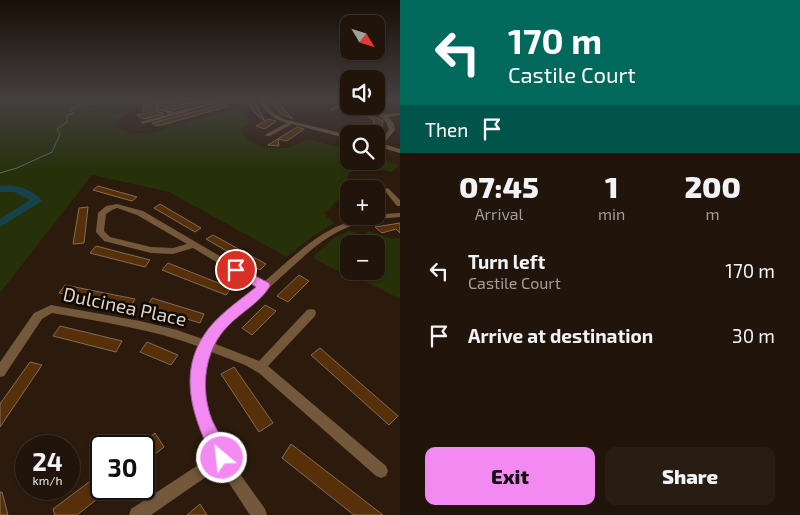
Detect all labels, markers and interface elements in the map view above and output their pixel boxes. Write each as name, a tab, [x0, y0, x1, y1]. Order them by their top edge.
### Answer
north arrow	[340, 15, 385, 60]
map controls	[340, 15, 385, 280]
text: 170 m	[508, 19, 602, 61]
icon: left	[425, 20, 490, 85]
text: Castile Court	[508, 61, 636, 87]
button: sound	[340, 70, 385, 115]
icon: arrive	[478, 115, 506, 143]
text: Then	[425, 118, 468, 141]
button: search	[340, 125, 385, 170]
text: 07:45	[459, 168, 539, 204]
text: 1	[605, 168, 618, 204]
text: 200	[684, 168, 741, 204]
button: +	[340, 180, 385, 225]
text: Arrival	[475, 204, 523, 223]
text: min	[598, 204, 625, 223]
text: m	[706, 204, 720, 223]
button: −	[340, 235, 385, 280]
pin	[215, 249, 257, 291]
text: Turn left	[468, 250, 545, 273]
icon: arrive	[222, 256, 250, 284]
icon: left	[425, 257, 453, 285]
text: 170 m	[725, 259, 775, 282]
text: Castile Court	[468, 273, 561, 292]
street label: Dulcinea Place	[61, 282, 189, 330]
icon: arrive	[425, 322, 453, 350]
text: Arrive at destination	[468, 324, 653, 347]
text: 30 m	[732, 324, 775, 347]
position arrow	[195, 431, 247, 483]
speed limit sign: 30	[90, 435, 155, 500]
text: 24	[32, 446, 63, 476]
button: Exit	[425, 447, 595, 505]
button: Share	[605, 447, 775, 505]
text: km/h	[33, 473, 62, 487]

